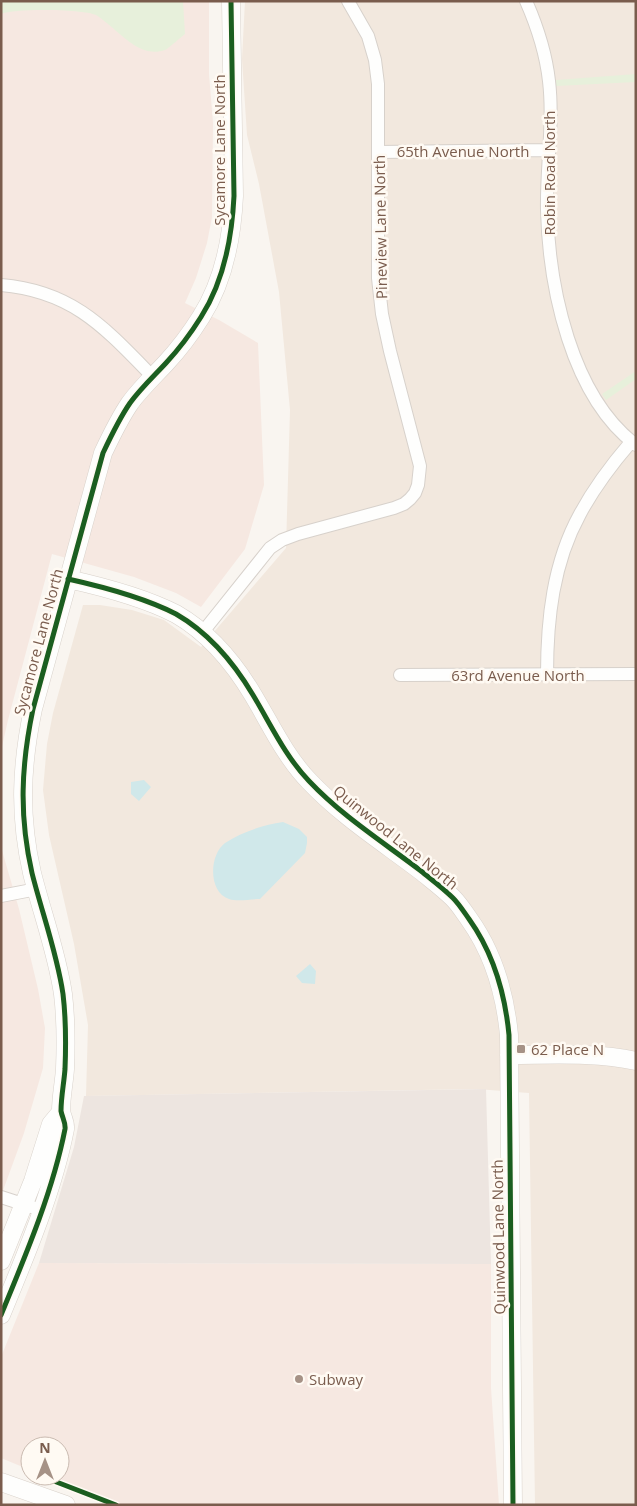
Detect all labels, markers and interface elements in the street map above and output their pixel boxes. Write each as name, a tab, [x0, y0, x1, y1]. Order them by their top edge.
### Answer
street label: Sycamore Lane North	[209, 74, 229, 226]
street label: Robin Road North	[539, 110, 559, 236]
street label: 65th Avenue North	[397, 141, 529, 161]
street label: Pineview Lane North	[369, 155, 391, 299]
street label: Sycamore Lane North	[9, 566, 67, 718]
street label: 63rd Avenue North	[451, 665, 585, 685]
street label: Quinwood Lane North	[329, 780, 463, 894]
place label: 62 Place N	[531, 1039, 604, 1059]
marker: 62 Place N	[515, 1043, 527, 1055]
street label: Quinwood Lane North	[487, 1159, 509, 1315]
place label: Subway	[309, 1369, 364, 1389]
marker: Subway	[293, 1373, 305, 1385]
north arrow	[20, 1436, 70, 1486]
text: N	[39, 1438, 51, 1457]

